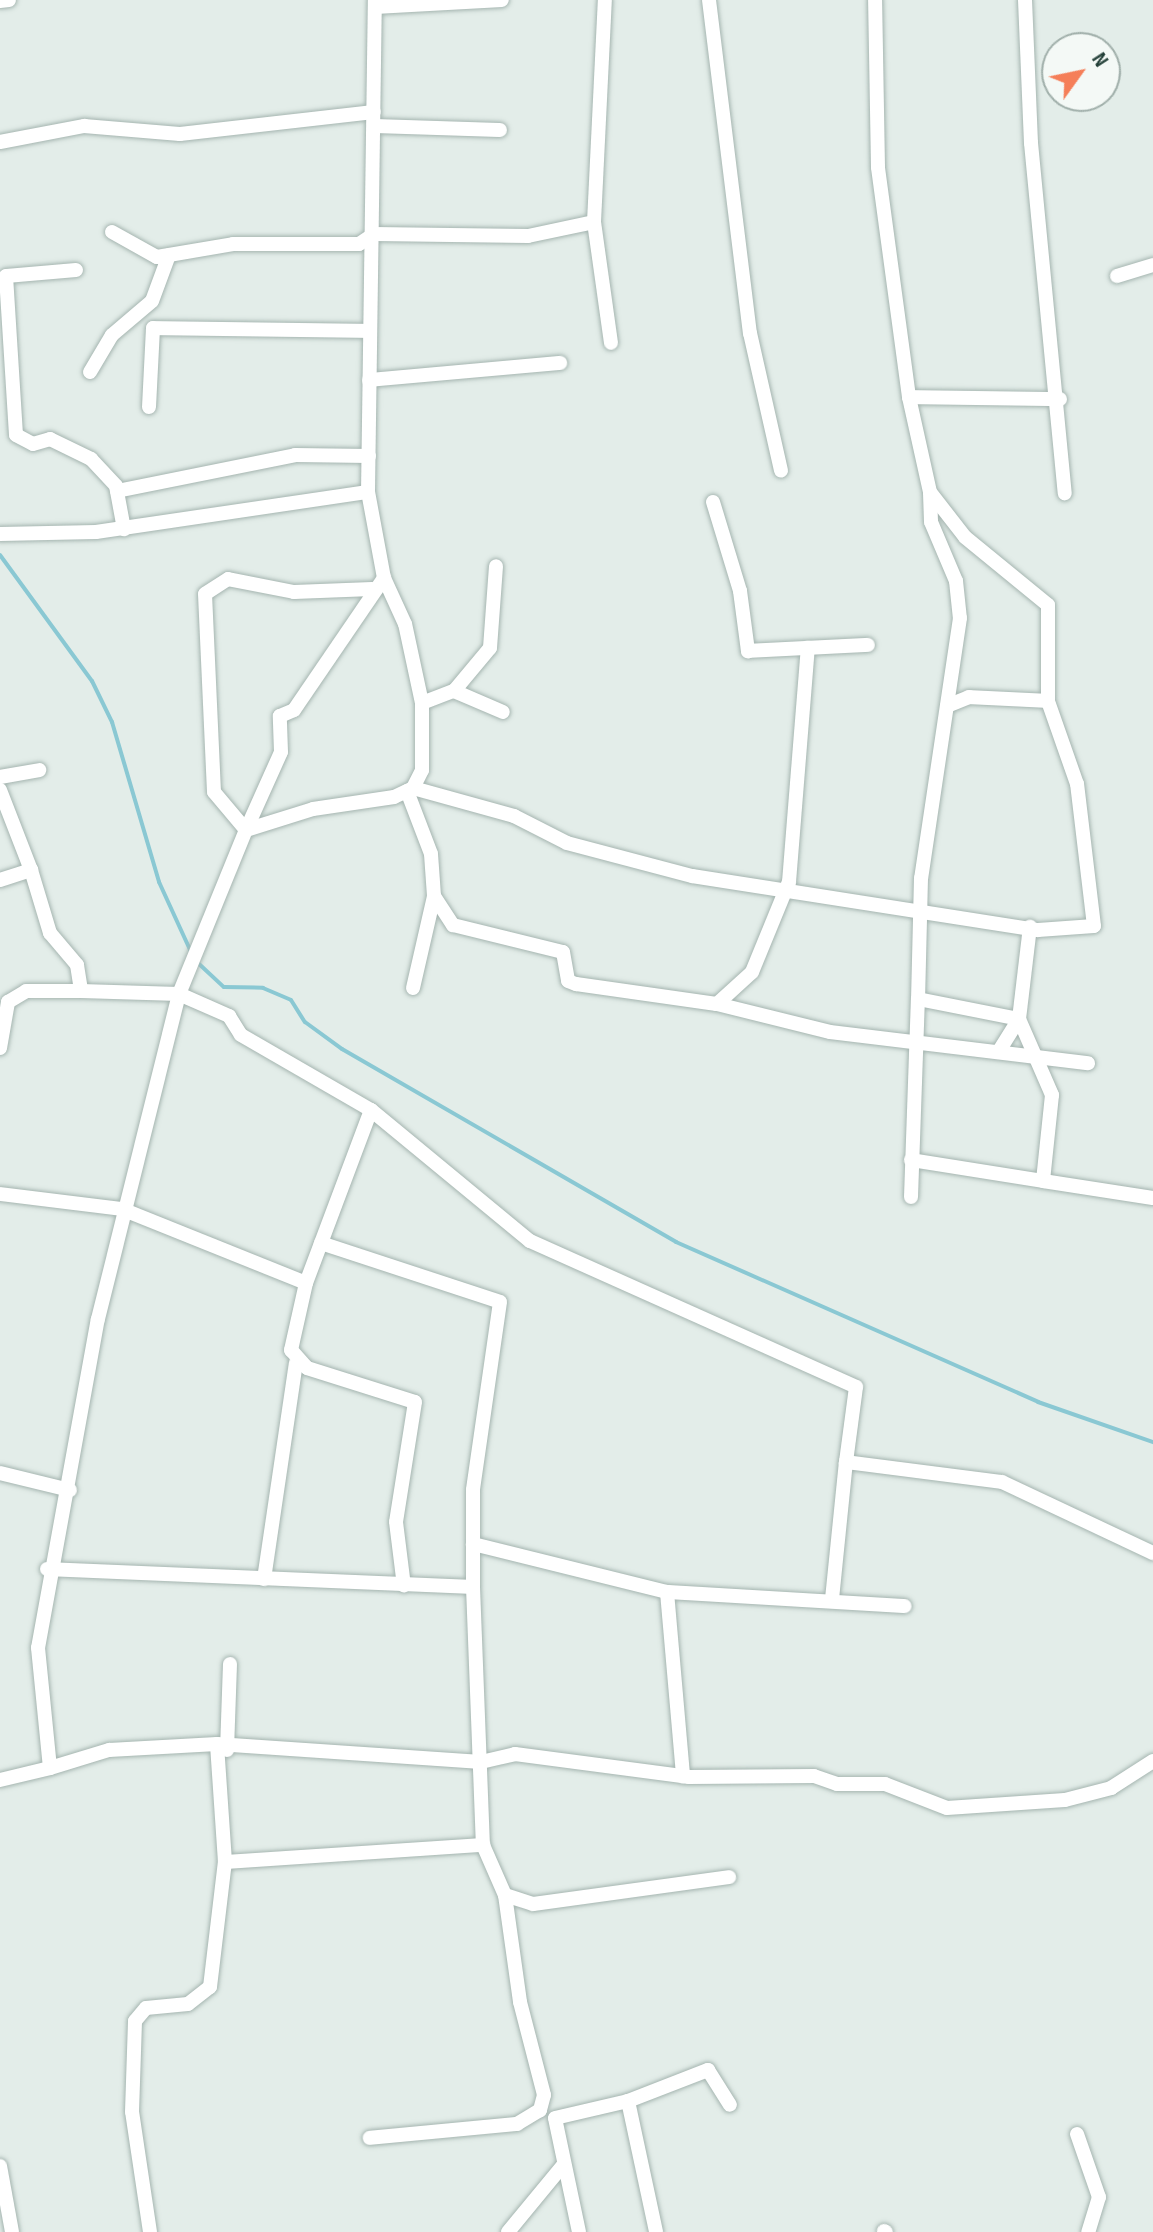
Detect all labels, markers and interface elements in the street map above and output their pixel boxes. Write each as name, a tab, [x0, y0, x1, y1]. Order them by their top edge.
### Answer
north arrow	[1041, 32, 1121, 112]
text: N	[1085, 47, 1114, 72]

